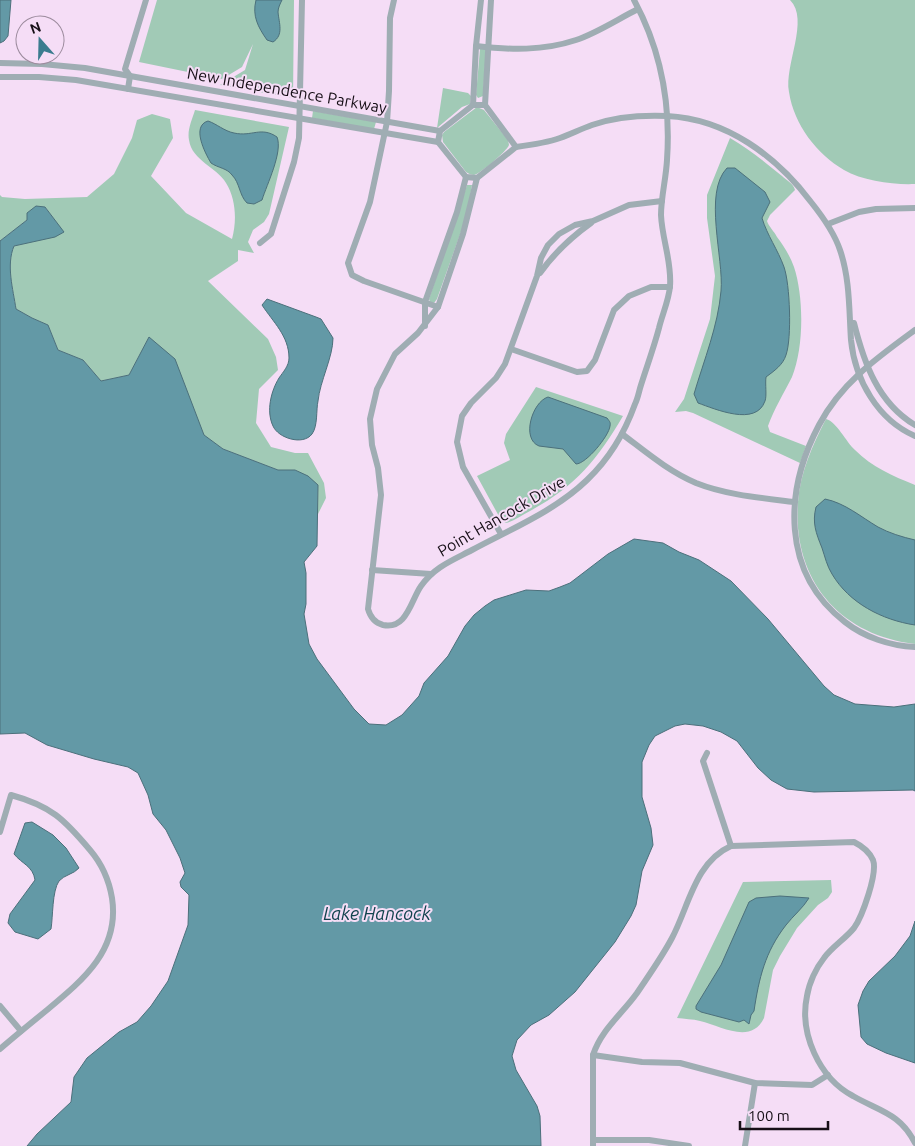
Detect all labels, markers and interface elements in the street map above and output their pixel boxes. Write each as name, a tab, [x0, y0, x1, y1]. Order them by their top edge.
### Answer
north arrow	[15, 15, 65, 65]
text: N	[28, 18, 43, 37]
street label: New Independence Parkway	[186, 64, 389, 116]
street label: Point Hancock Drive	[434, 472, 568, 560]
water label: Lake Hancock	[323, 903, 431, 923]
scale bar	[740, 1098, 828, 1130]
text: 100 m	[748, 1107, 790, 1124]

